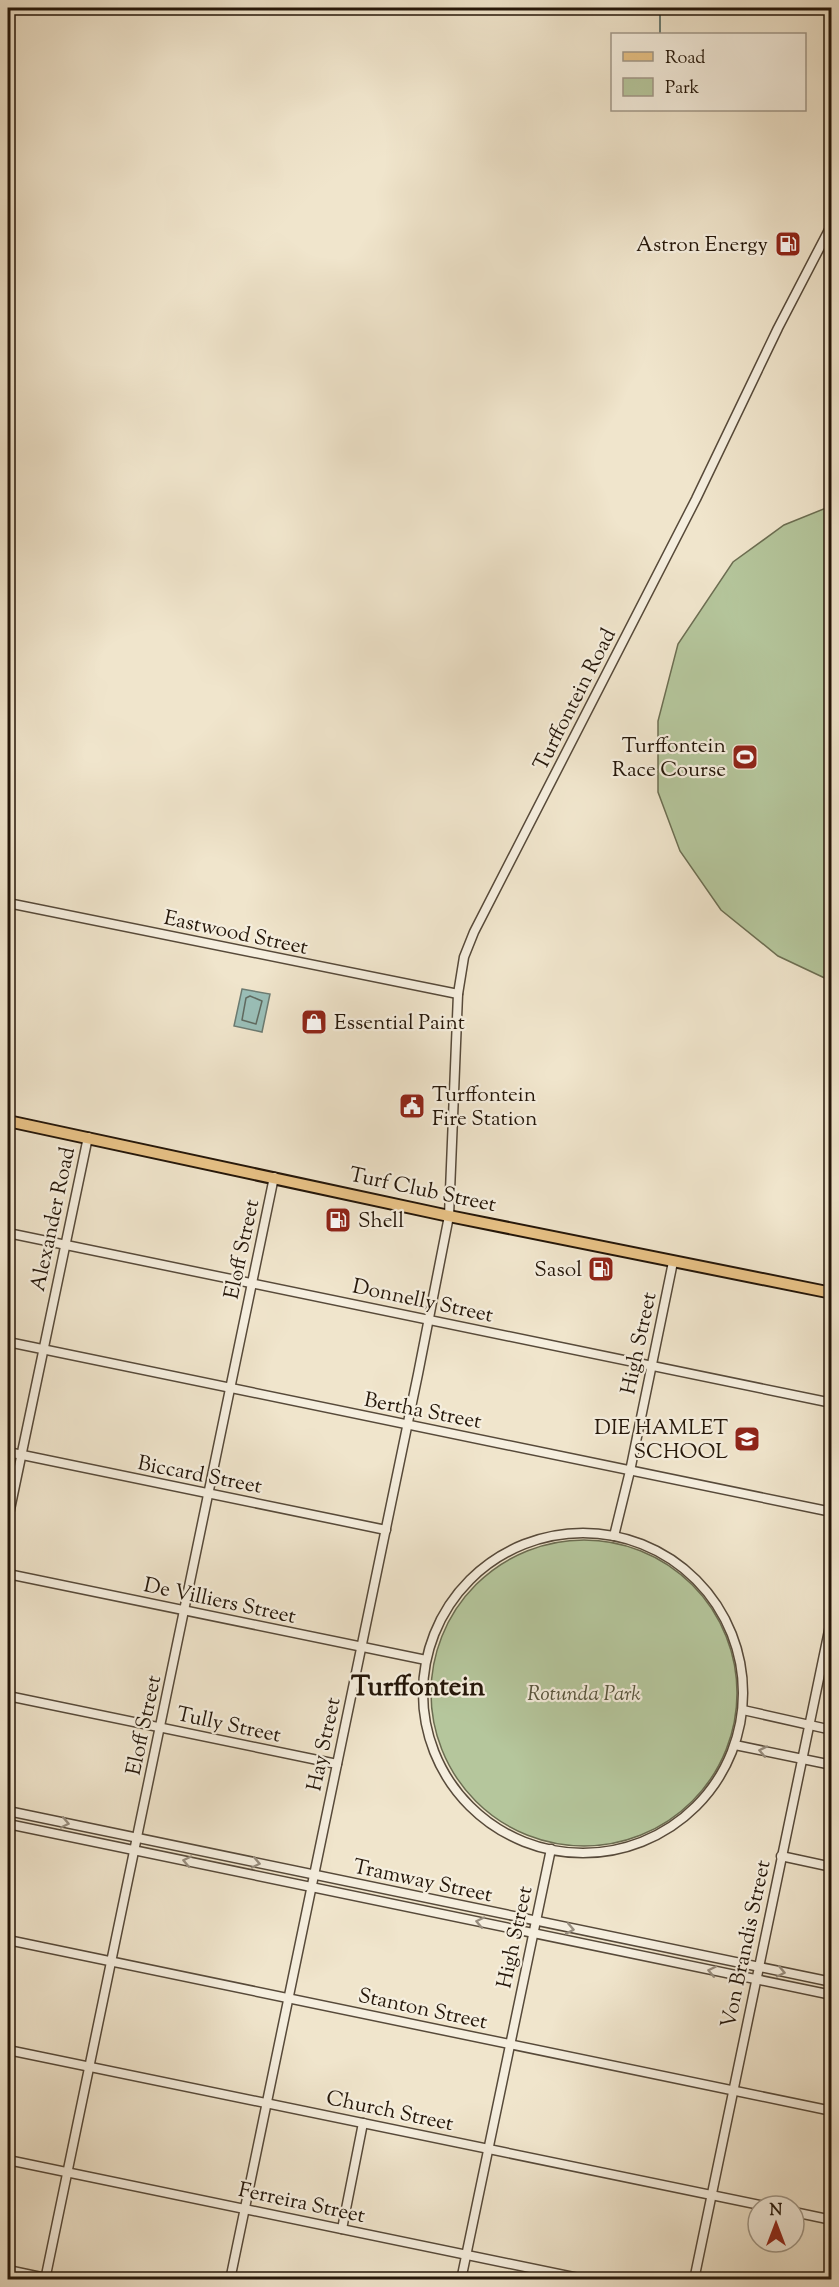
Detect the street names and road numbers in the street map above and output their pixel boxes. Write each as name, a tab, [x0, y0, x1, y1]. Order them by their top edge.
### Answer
street label: Turffontein Road	[527, 624, 625, 776]
street label: Eastwood Street	[161, 904, 310, 964]
street label: Alexander Road	[24, 1144, 84, 1294]
street label: Turf Club Street	[346, 1161, 499, 1221]
street label: Eloff Street	[218, 1197, 268, 1302]
street label: Donnelly Street	[349, 1272, 496, 1332]
street label: High Street	[614, 1290, 665, 1397]
street label: Bertha Street	[361, 1386, 484, 1438]
street label: Biccard Street	[135, 1449, 264, 1503]
street label: De Villiers Street	[141, 1571, 298, 1633]
street label: Eloff Street	[120, 1673, 170, 1778]
street label: Hay Street	[300, 1695, 350, 1794]
street label: Tully Street	[174, 1700, 283, 1752]
street label: Tramway Street	[350, 1853, 495, 1911]
street label: Von Brandis Street	[715, 1858, 779, 2031]
street label: High Street	[490, 1884, 541, 1991]
street label: Stanton Street	[355, 1982, 490, 2038]
street label: Church Street	[323, 2084, 456, 2140]
street label: Ferreira Street	[235, 2176, 368, 2232]

